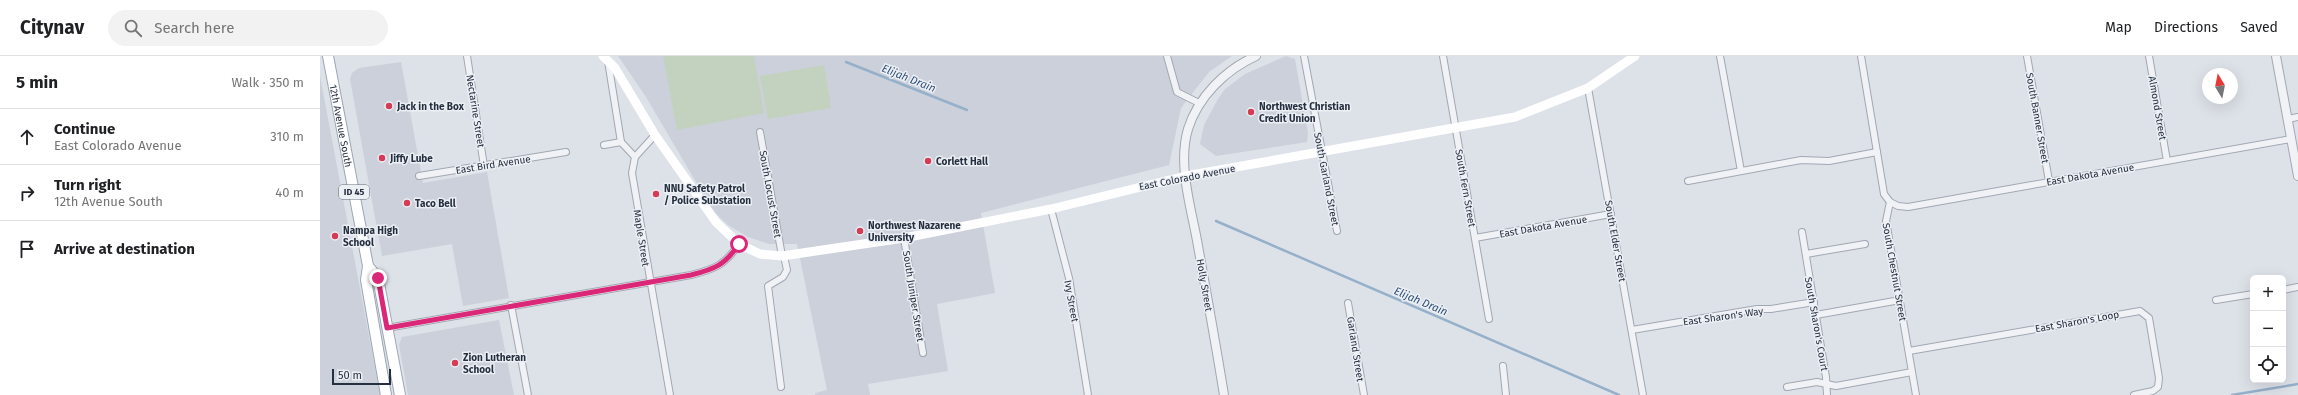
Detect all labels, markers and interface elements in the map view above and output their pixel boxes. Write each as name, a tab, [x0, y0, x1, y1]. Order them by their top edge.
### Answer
search box	[108, 10, 388, 46]
text: Citynav	[20, 16, 84, 39]
icon: search	[122, 17, 144, 39]
text: Search here	[154, 19, 234, 37]
text: Map	[2105, 19, 2132, 36]
text: Directions	[2154, 19, 2218, 36]
text: Saved	[2240, 19, 2278, 36]
water label: Elijah Drain	[880, 62, 938, 95]
north arrow	[2202, 68, 2238, 104]
text: 5 min	[16, 72, 58, 93]
street label: South Banner Street	[2023, 72, 2051, 165]
street label: Nectarine Street	[463, 74, 487, 149]
text: Walk · 350 m	[231, 75, 304, 90]
street label: Almond Street	[2145, 75, 2169, 141]
street label: 12th Avenue South	[327, 84, 354, 168]
marker: Jack in the Box	[384, 101, 394, 111]
place label: Jack in the Box	[396, 101, 465, 113]
place label: Northwest Christian Credit Union	[1259, 101, 1350, 125]
marker: Northwest Christian Credit Union	[1246, 107, 1256, 117]
text: Continue	[54, 120, 115, 138]
icon: ahead	[16, 126, 38, 148]
text: 310 m	[270, 129, 304, 144]
street label: South Garland Street	[1311, 132, 1341, 227]
text: East Colorado Avenue	[54, 138, 182, 153]
street label: South Fern Street	[1452, 148, 1478, 228]
street label: South Locust Street	[756, 150, 784, 239]
marker: Jiffy Lube	[377, 153, 387, 163]
place label: Jiffy Lube	[389, 153, 433, 165]
street label: East Bird Avenue	[455, 153, 532, 177]
marker: Corlett Hall	[923, 156, 933, 166]
place label: Corlett Hall	[936, 156, 988, 168]
street label: East Dakota Avenue	[2045, 161, 2135, 189]
street label: East Colorado Avenue	[1138, 163, 1236, 193]
text: Turn right	[54, 176, 121, 194]
icon: right	[16, 182, 38, 204]
place label: NNU Safety Patrol / Police Substation	[664, 183, 751, 207]
text: 40 m	[275, 185, 304, 200]
road number: ID 45	[339, 185, 369, 199]
marker: NNU Safety Patrol / Police Substation	[651, 189, 661, 199]
text: 12th Avenue South	[54, 194, 163, 209]
marker: Taco Bell	[402, 198, 412, 208]
place label: Taco Bell	[415, 198, 456, 210]
street label: South Elder Street	[1602, 200, 1628, 283]
street label: Maple Street	[631, 209, 651, 268]
street label: East Dakota Avenue	[1498, 213, 1588, 241]
place label: Northwest Nazarene University	[868, 220, 961, 244]
street label: South Chestnut Street	[1879, 222, 1909, 323]
place label: Nampa High School	[343, 225, 398, 249]
marker: Northwest Nazarene University	[855, 226, 865, 236]
marker: Nampa High School	[330, 231, 340, 241]
route start	[730, 235, 748, 253]
icon: arrive	[16, 238, 38, 260]
text: Arrive at destination	[54, 240, 195, 258]
street label: South Juniper Street	[900, 250, 926, 343]
street label: Holly Street	[1193, 258, 1215, 313]
route end	[369, 269, 387, 287]
map controls	[2250, 275, 2286, 383]
button: +	[2250, 275, 2286, 311]
street label: South Sharon's Court	[1802, 276, 1830, 372]
street label: Ivy Street	[1061, 279, 1081, 324]
water label: Elijah Drain	[1392, 284, 1450, 319]
street label: East Sharon's Way	[1682, 305, 1764, 329]
street label: East Sharon's Loop	[2034, 309, 2120, 335]
button: −	[2250, 311, 2286, 347]
street label: Garland Street	[1344, 316, 1366, 383]
button: locate	[2250, 347, 2286, 383]
place label: Zion Lutheran School	[463, 352, 526, 376]
marker: Zion Lutheran School	[450, 358, 460, 368]
scale bar	[332, 367, 391, 386]
text: 50 m	[338, 369, 362, 382]

